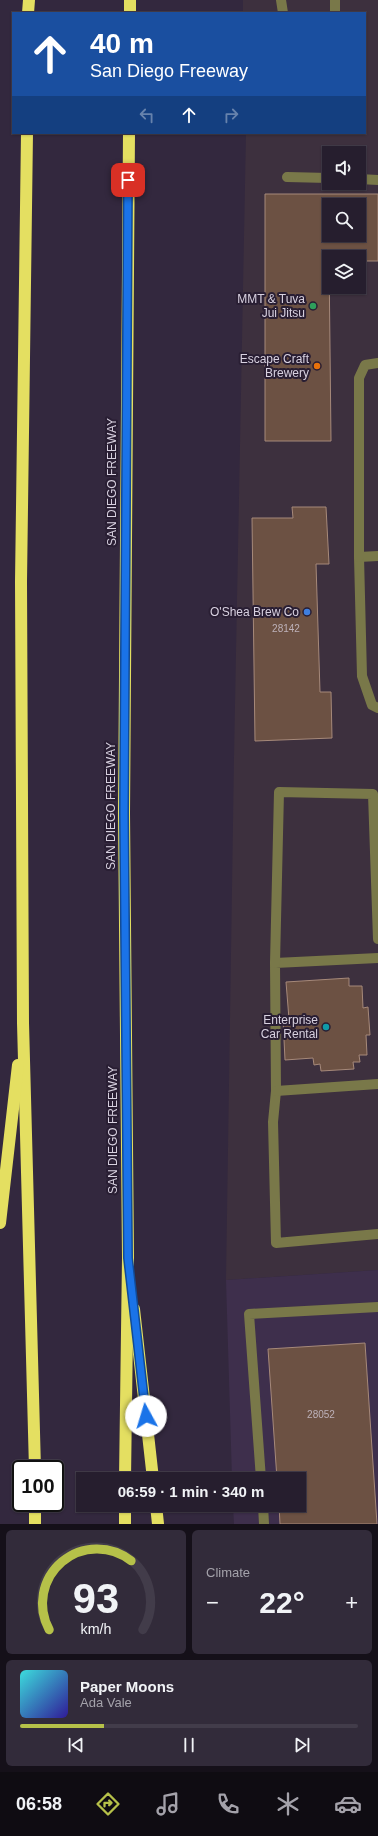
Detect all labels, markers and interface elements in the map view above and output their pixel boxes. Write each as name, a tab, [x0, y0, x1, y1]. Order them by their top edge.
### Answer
icon: ahead	[24, 28, 76, 80]
text: 40 m	[90, 28, 154, 59]
text: San Diego Freeway	[90, 61, 248, 81]
icon: left	[136, 104, 158, 126]
icon: ahead	[178, 104, 200, 126]
icon: right	[220, 104, 242, 126]
map controls	[322, 146, 366, 294]
button: sound	[322, 146, 366, 190]
pin	[111, 163, 145, 197]
icon: arrive	[117, 169, 139, 191]
button: search	[322, 198, 366, 242]
button: layers	[322, 250, 366, 294]
place label: MMT & Tuva Jui Jitsu	[237, 292, 305, 320]
marker: MMT & Tuva Jui Jitsu	[308, 301, 318, 311]
place label: Escape Craft Brewery	[240, 352, 310, 380]
marker: Escape Craft Brewery	[312, 361, 322, 371]
street label: SAN DIEGO FREEWAY	[105, 418, 119, 546]
place label: O'Shea Brew Co	[210, 605, 299, 619]
marker: O'Shea Brew Co	[302, 607, 312, 617]
house number: 28142	[272, 623, 300, 634]
street label: SAN DIEGO FREEWAY	[104, 742, 118, 870]
place label: Enterprise Car Rental	[261, 1013, 318, 1041]
marker: Enterprise Car Rental	[321, 1022, 331, 1032]
street label: SAN DIEGO FREEWAY	[106, 1066, 120, 1194]
position arrow	[125, 1395, 167, 1437]
house number: 28052	[307, 1409, 335, 1420]
speed limit sign: 100	[12, 1460, 64, 1512]
text: 06:59 · 1 min · 340 m	[118, 1483, 264, 1500]
text: Climate	[206, 1565, 250, 1580]
text: 93	[73, 1575, 119, 1622]
text: 22°	[259, 1586, 305, 1619]
text: −	[206, 1590, 219, 1615]
text: +	[345, 1590, 358, 1615]
text: km/h	[81, 1621, 112, 1637]
text: Paper Moons	[80, 1678, 174, 1695]
text: Ada Vale	[80, 1695, 132, 1710]
icon: previous	[65, 1734, 87, 1756]
icon: pause	[178, 1734, 200, 1756]
icon: next	[291, 1734, 313, 1756]
icon: directions	[94, 1790, 122, 1818]
icon: music	[154, 1790, 182, 1818]
icon: phone	[214, 1790, 242, 1818]
icon: climate	[274, 1790, 302, 1818]
icon: car	[334, 1790, 362, 1818]
text: 06:58	[16, 1794, 62, 1814]

